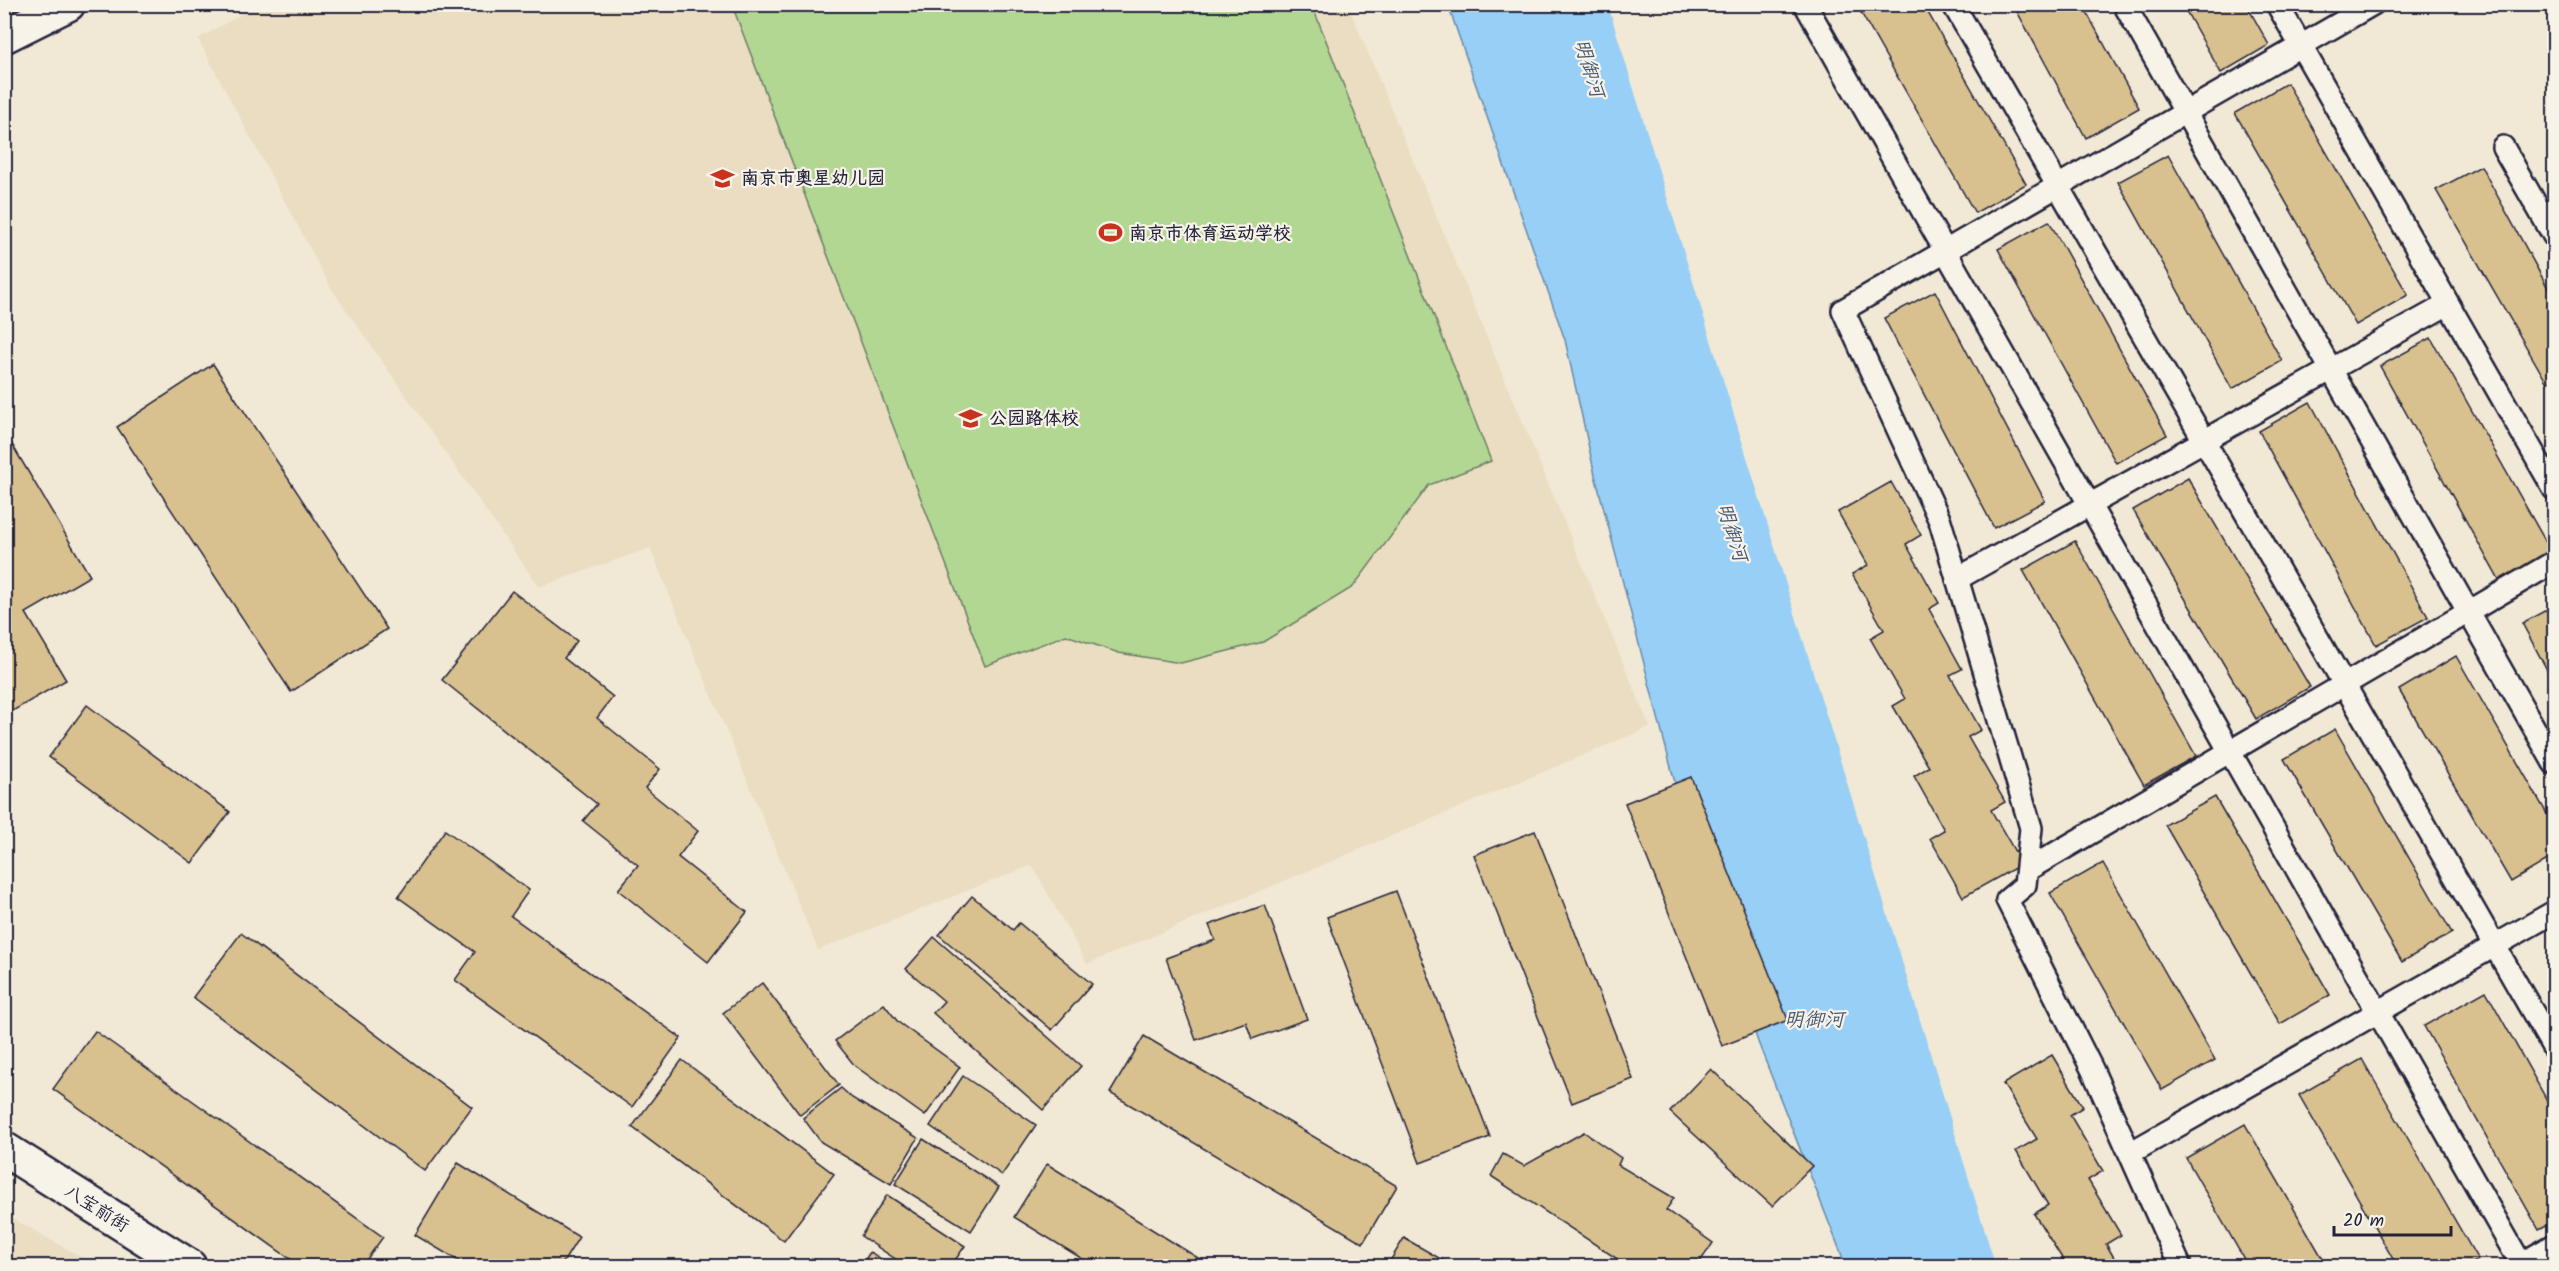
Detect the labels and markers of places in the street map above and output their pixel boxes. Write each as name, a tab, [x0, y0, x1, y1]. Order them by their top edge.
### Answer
school or university icon: 南京市奥星幼儿园	[710, 165, 736, 191]
place label: 南京市奥星幼儿园	[741, 165, 885, 194]
sports icon: 南京市体育运动学校	[1098, 220, 1124, 246]
place label: 南京市体育运动学校	[1129, 220, 1291, 249]
school or university icon: 公园路体校	[958, 405, 984, 431]
place label: 公园路体校	[989, 405, 1079, 434]

